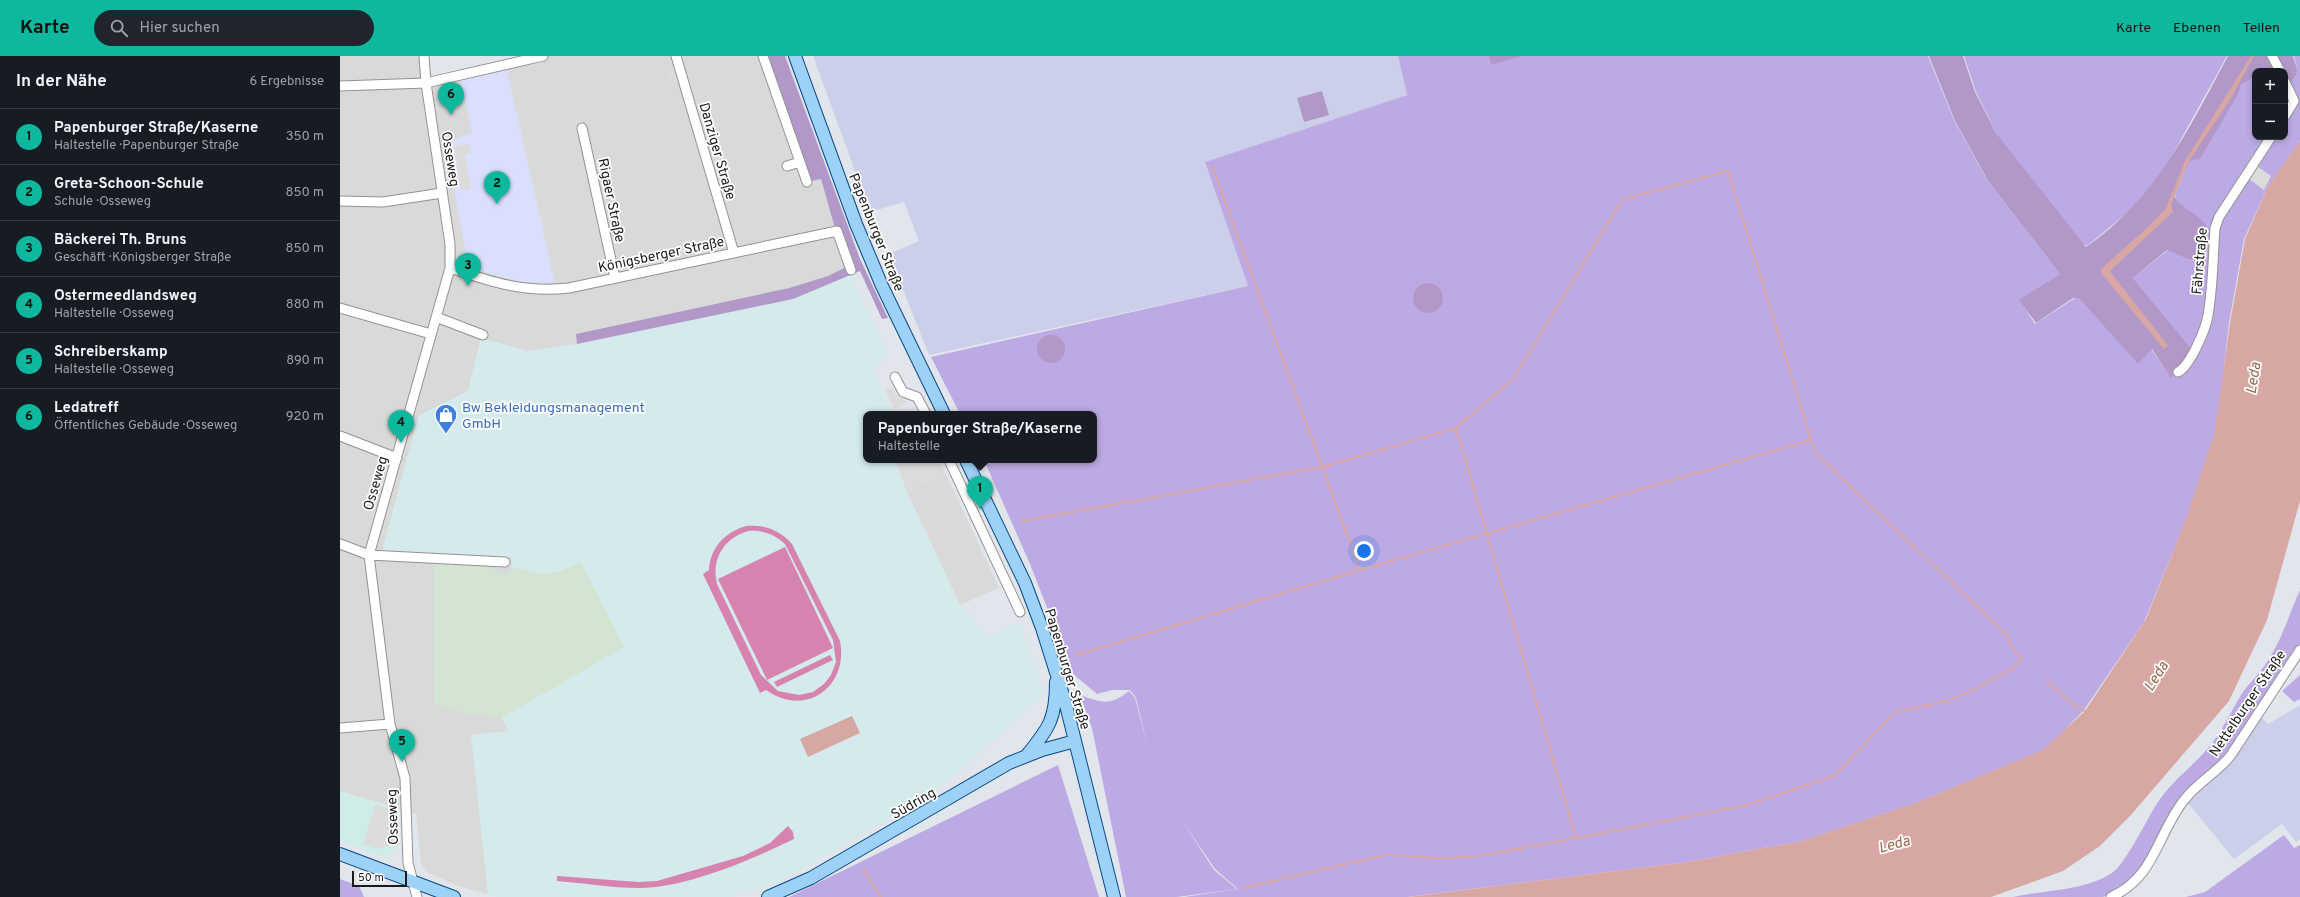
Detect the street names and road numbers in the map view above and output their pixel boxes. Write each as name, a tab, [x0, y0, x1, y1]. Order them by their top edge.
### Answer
street label: Danziger Straße	[695, 101, 739, 202]
street label: Osseweg	[437, 130, 462, 188]
street label: Rigaer Straße	[593, 157, 628, 244]
street label: Papenburger Straße	[844, 171, 907, 294]
street label: Fährstraße	[2189, 227, 2212, 295]
street label: Königsberger Straße	[597, 234, 726, 277]
street label: Osseweg	[361, 454, 392, 513]
street label: Papenburger Straße	[1040, 607, 1093, 732]
street label: Nettelburger Straße	[2206, 647, 2290, 760]
street label: Südring	[888, 785, 939, 824]
street label: Osseweg	[384, 789, 403, 845]

